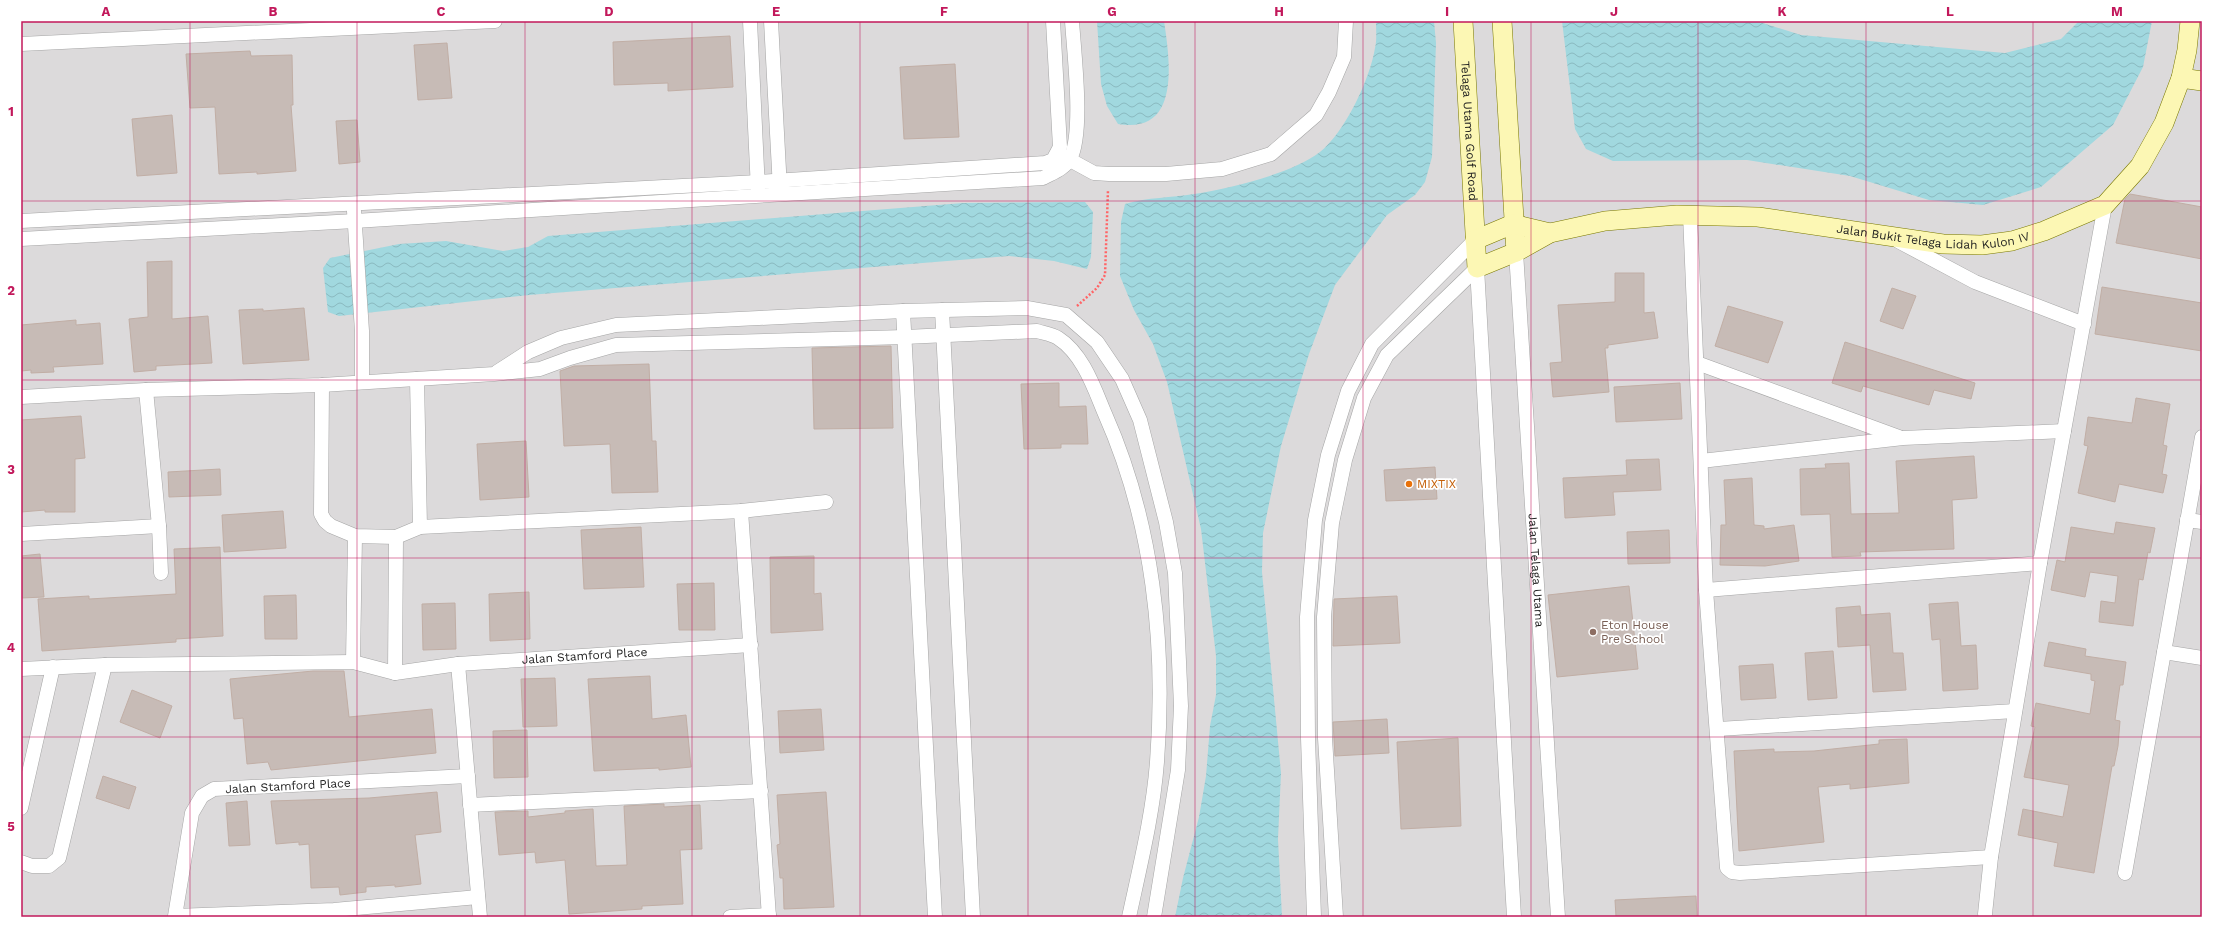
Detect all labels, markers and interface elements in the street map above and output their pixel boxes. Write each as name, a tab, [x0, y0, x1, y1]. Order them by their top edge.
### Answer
text: A	[102, 4, 111, 19]
text: B	[269, 4, 278, 19]
text: C	[437, 4, 446, 19]
text: D	[604, 4, 614, 19]
text: E	[772, 4, 780, 19]
text: F	[940, 4, 948, 19]
text: G	[1107, 4, 1117, 19]
text: H	[1274, 4, 1284, 19]
text: I	[1445, 4, 1449, 19]
text: J	[1610, 4, 1618, 19]
text: K	[1777, 4, 1787, 19]
text: L	[1946, 4, 1954, 19]
text: M	[2111, 4, 2123, 19]
street label: Telaga Utama Golf Road	[1458, 61, 1480, 201]
text: 1	[8, 104, 14, 119]
street label: Jalan Bukit Telaga Lidah Kulon IV	[1836, 222, 2032, 252]
text: 2	[7, 283, 15, 298]
text: 3	[7, 462, 15, 477]
place label: MIXTIX	[1417, 477, 1456, 491]
marker: MIXTIX	[1404, 479, 1414, 489]
street label: Jalan Telaga Utama	[1526, 513, 1547, 628]
place label: Eton House Pre School	[1601, 618, 1669, 646]
marker: Eton House Pre School	[1588, 627, 1598, 637]
text: 4	[7, 640, 16, 655]
street label: Jalan Stamford Place	[521, 645, 648, 667]
street label: Jalan Stamford Place	[225, 776, 351, 796]
text: 5	[7, 819, 15, 834]

